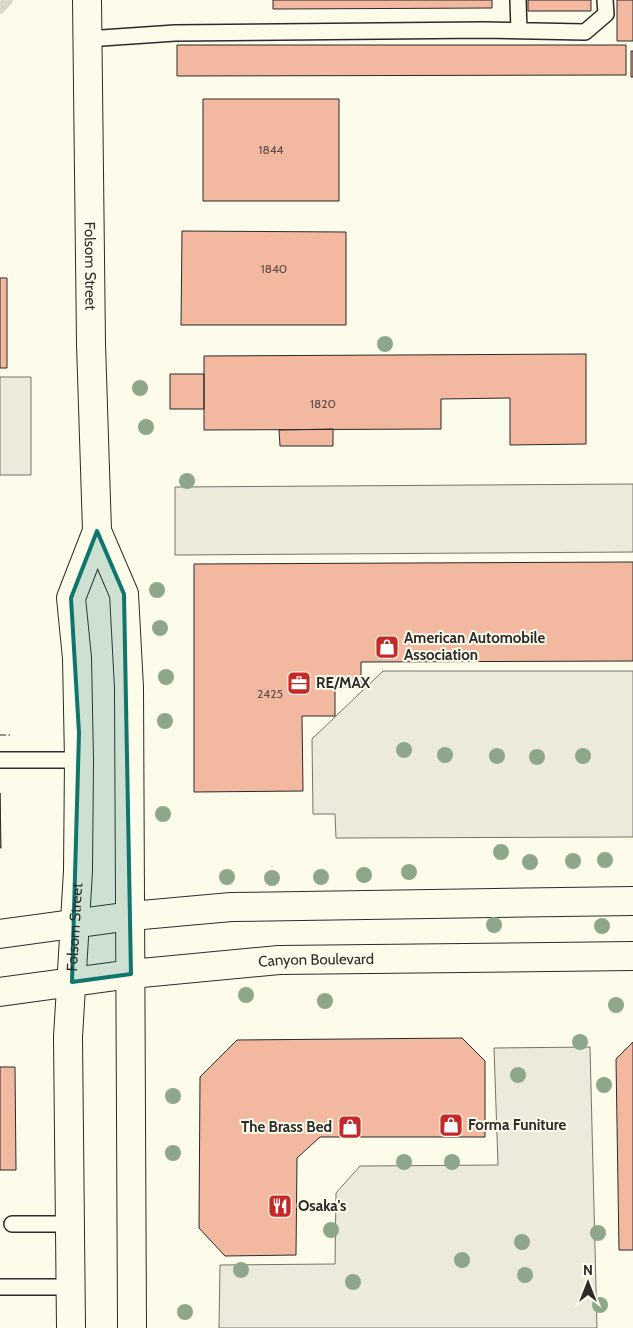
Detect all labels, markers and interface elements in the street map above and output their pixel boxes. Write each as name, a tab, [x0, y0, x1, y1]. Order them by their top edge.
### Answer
house number: 1844	[258, 142, 284, 157]
street label: Folsom Street	[81, 222, 100, 310]
house number: 1840	[261, 261, 287, 276]
house number: 1820	[310, 396, 336, 411]
place label: American Automobile Association	[404, 629, 545, 664]
shop icon: American Automobile Association	[374, 634, 400, 660]
office icon: RE/MAX	[286, 670, 312, 696]
place label: RE/MAX	[316, 674, 371, 692]
house number: 2425	[257, 686, 283, 701]
street label: Folsom Street	[63, 882, 86, 972]
street label: Canyon Boulevard	[258, 950, 374, 971]
shop icon: Forma Funiture	[438, 1112, 464, 1138]
shop icon: The Brass Bed	[337, 1114, 363, 1140]
place label: Forma Funiture	[468, 1116, 567, 1134]
place label: The Brass Bed	[241, 1118, 332, 1136]
restaurant icon: Osaka's	[267, 1193, 293, 1219]
place label: Osaka's	[298, 1197, 346, 1215]
north arrow	[563, 1258, 613, 1308]
text: N	[583, 1261, 593, 1279]

